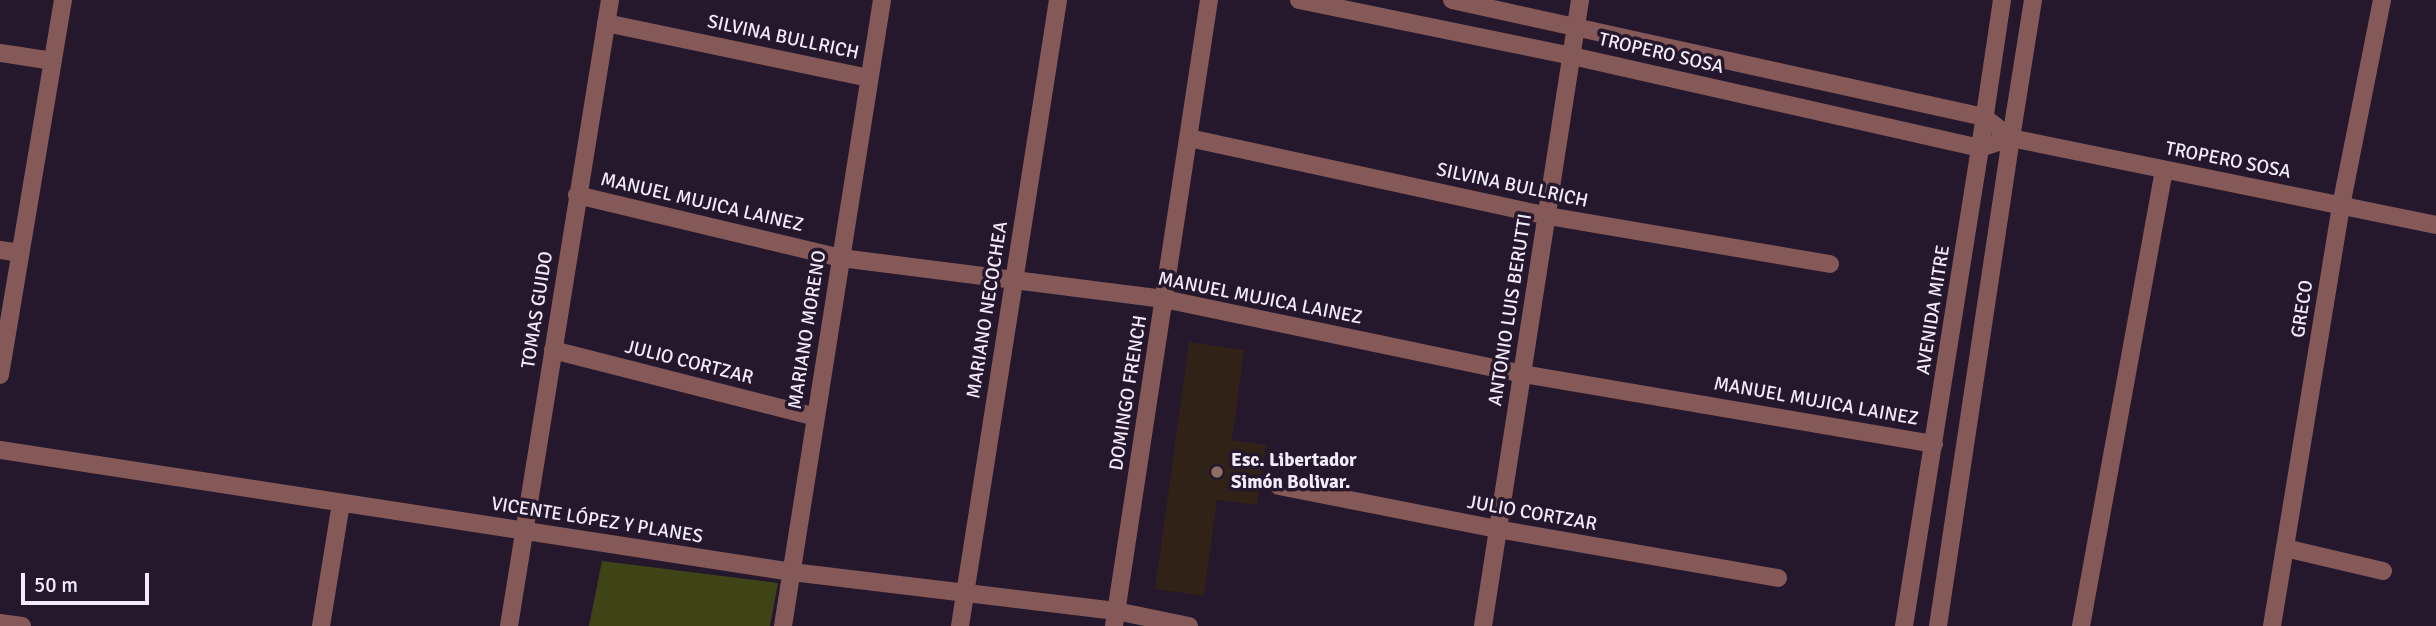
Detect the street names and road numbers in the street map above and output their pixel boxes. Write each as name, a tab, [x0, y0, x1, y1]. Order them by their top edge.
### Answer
street label: SILVINA BULLRICH	[705, 11, 861, 65]
street label: TROPERO SOSA	[1596, 29, 1726, 79]
street label: TROPERO SOSA	[2163, 138, 2293, 184]
street label: SILVINA BULLRICH	[1434, 159, 1590, 213]
street label: MANUEL MUJICA LAINEZ	[598, 169, 806, 237]
street label: ANTONIO LUIS BERUTTI	[1485, 212, 1537, 408]
street label: MARIANO NECOCHEA	[963, 220, 1013, 400]
street label: AVENIDA MITRE	[1912, 243, 1956, 377]
street label: MARIANO MORENO	[784, 249, 832, 411]
street label: TOMAS GUIDO	[517, 250, 559, 370]
street label: MANUEL MUJICA LAINEZ	[1156, 268, 1364, 330]
street label: GRECO	[2287, 279, 2319, 339]
street label: DOMINGO FRENCH	[1105, 314, 1153, 472]
street label: JULIO CORTZAR	[623, 336, 755, 390]
street label: MANUEL MUJICA LAINEZ	[1712, 373, 1920, 431]
street label: JULIO CORTZAR	[1465, 491, 1599, 537]
street label: VICENTE LÓPEZ Y PLANES	[489, 493, 705, 549]

